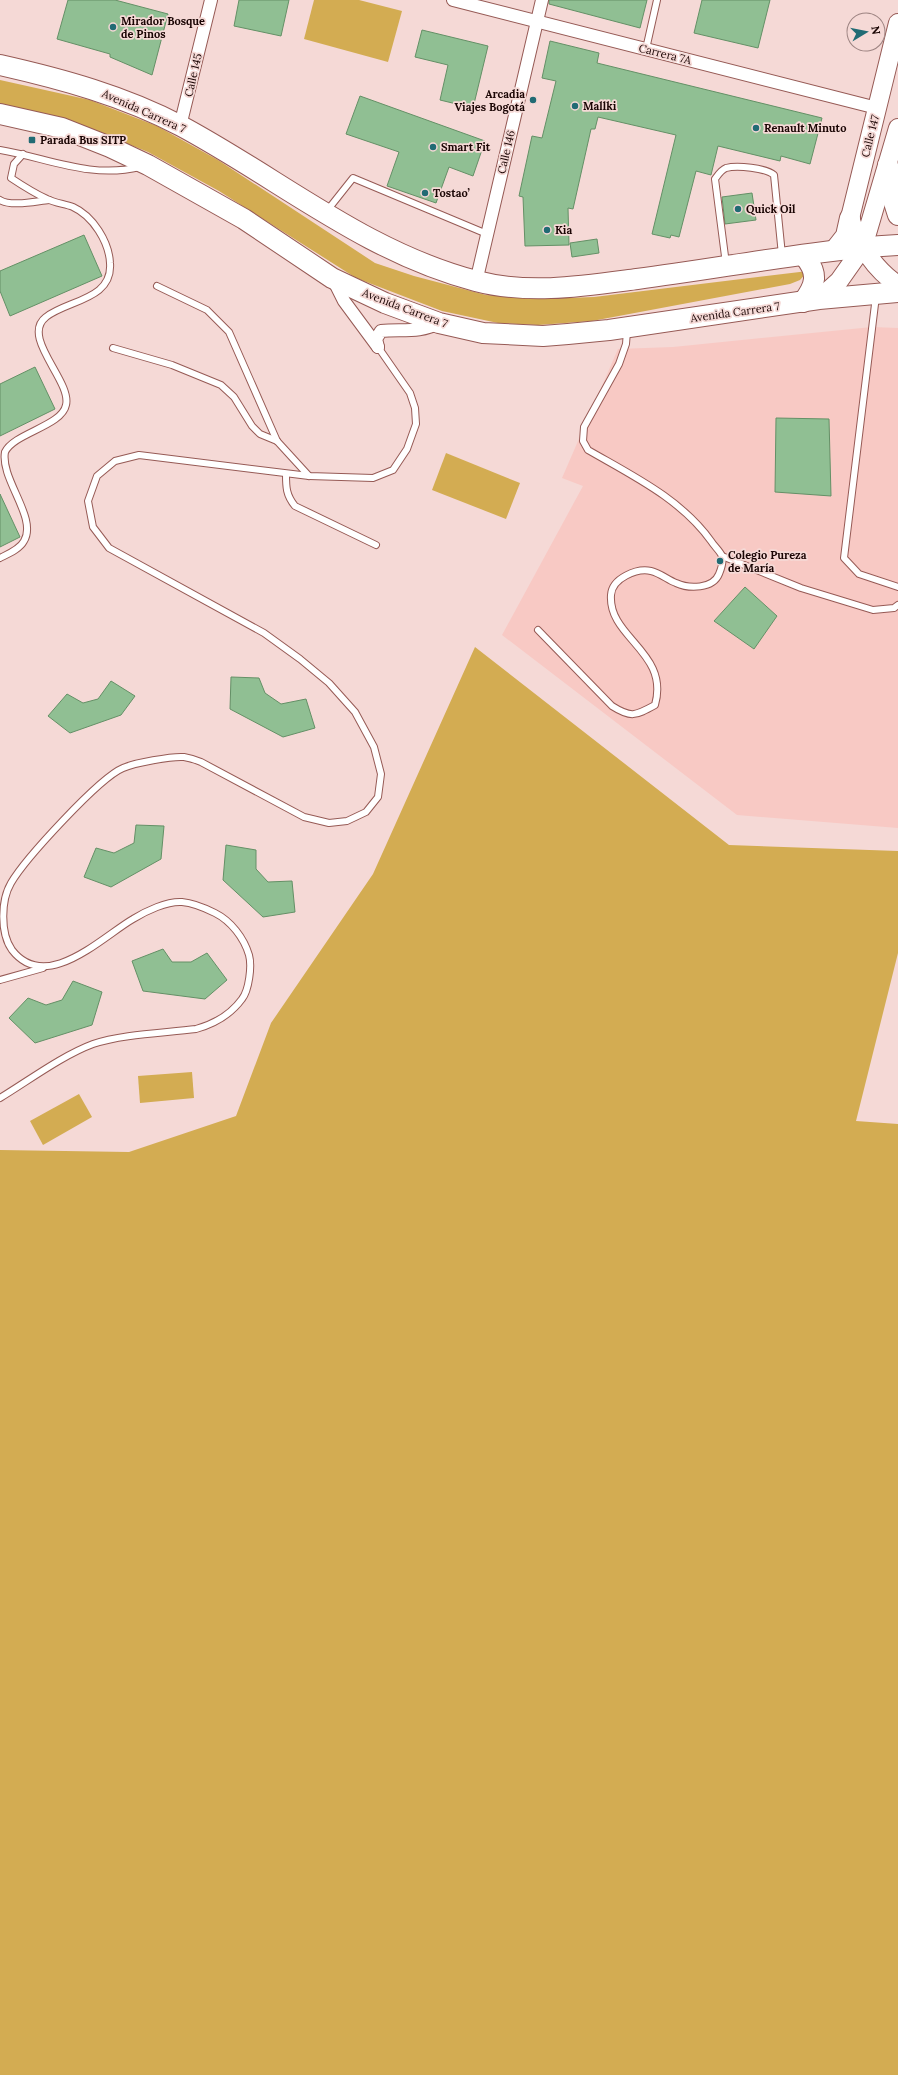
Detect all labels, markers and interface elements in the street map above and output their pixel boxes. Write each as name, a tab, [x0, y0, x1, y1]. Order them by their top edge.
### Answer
north arrow	[846, 12, 886, 52]
place label: Mirador Bosque de Pinos	[121, 14, 205, 41]
marker: Mirador Bosque de Pinos	[108, 22, 118, 32]
text: N	[868, 25, 884, 36]
street label: Carrera 7A	[637, 41, 694, 68]
street label: Calle 145	[181, 52, 205, 98]
street label: Avenida Carrera 7	[99, 86, 188, 136]
place label: Arcadia Viajes Bogotá	[455, 87, 525, 114]
marker: Arcadia Viajes Bogotá	[528, 95, 538, 105]
place label: Mallki	[583, 99, 617, 113]
marker: Mallki	[570, 101, 580, 111]
street label: Calle 147	[858, 113, 882, 159]
place label: Renault Minuto	[764, 121, 846, 135]
marker: Renault Minuto	[751, 123, 761, 133]
street label: Calle 146	[494, 129, 518, 175]
place label: Parada Bus SITP	[40, 133, 126, 147]
marker: Parada Bus SITP	[27, 135, 37, 145]
place label: Smart Fit	[441, 140, 491, 154]
marker: Smart Fit	[428, 142, 438, 152]
place label: Tostao’	[433, 186, 470, 200]
marker: Tostao’	[420, 188, 430, 198]
place label: Quick Oil	[746, 202, 796, 216]
marker: Quick Oil	[733, 204, 743, 214]
place label: Kia	[555, 223, 572, 237]
marker: Kia	[542, 225, 552, 235]
street label: Avenida Carrera 7	[359, 285, 450, 331]
street label: Avenida Carrera 7	[688, 299, 781, 325]
place label: Colegio Pureza de María	[728, 548, 807, 575]
marker: Colegio Pureza de María	[715, 556, 725, 566]

